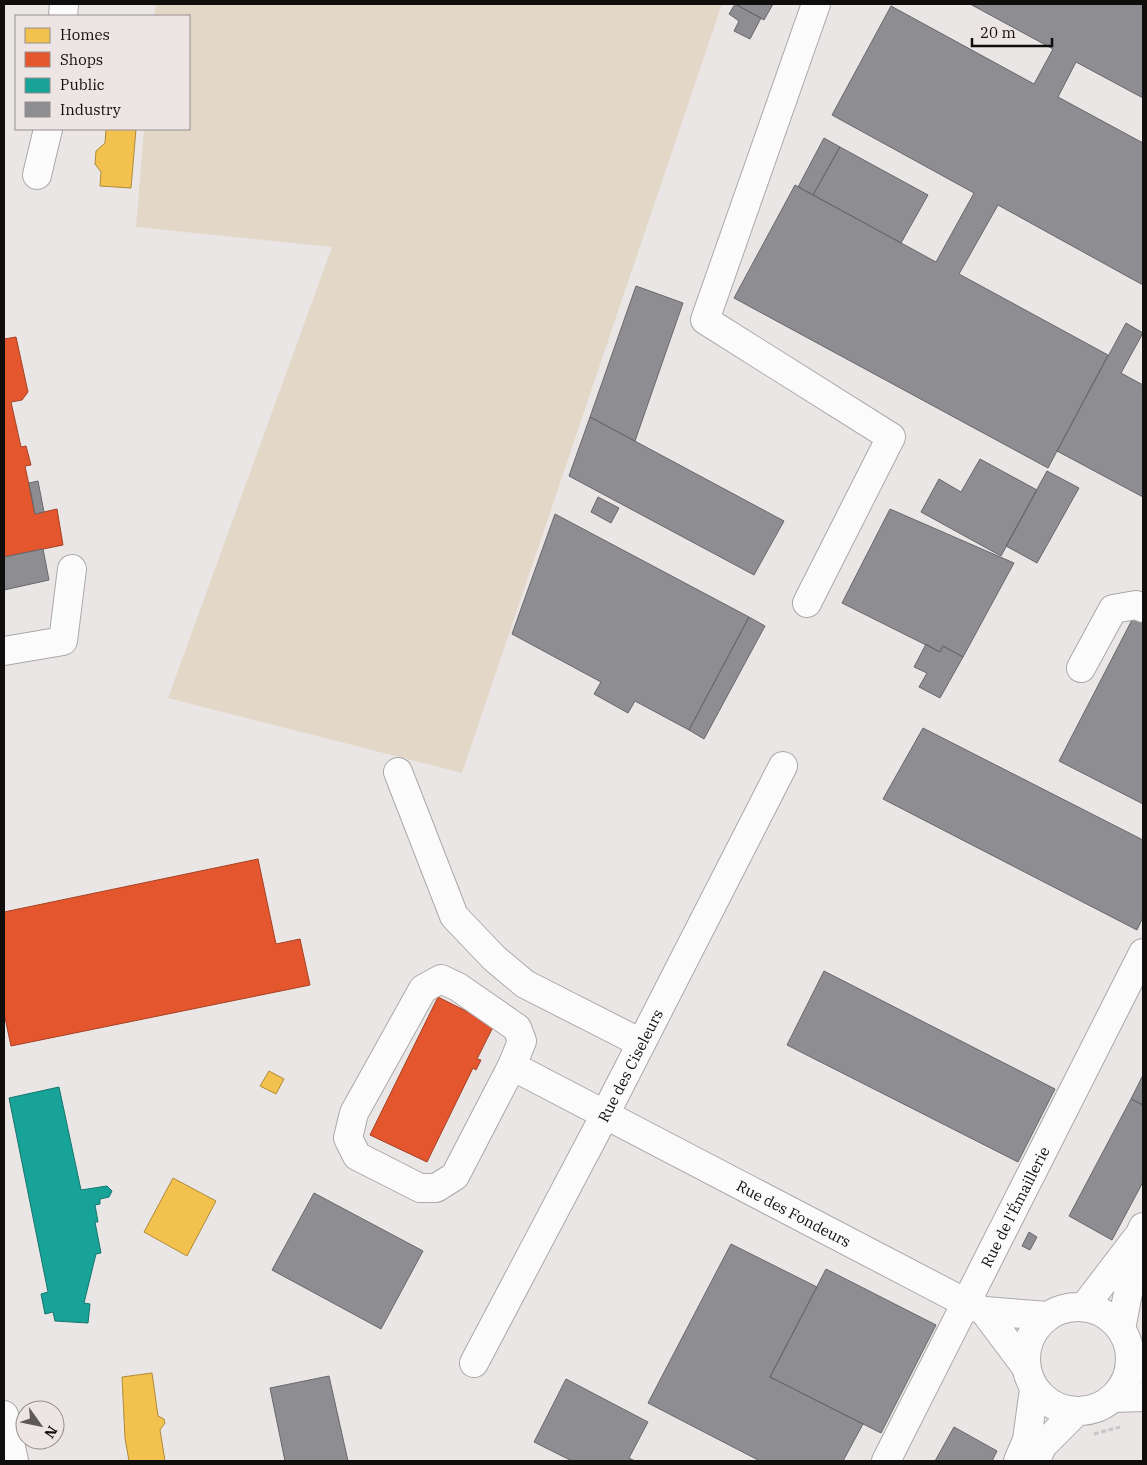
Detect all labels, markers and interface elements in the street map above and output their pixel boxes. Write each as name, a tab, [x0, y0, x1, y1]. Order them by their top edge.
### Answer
legend	[15, 15, 190, 130]
scale bar	[972, 15, 1052, 47]
text: 20 m	[980, 23, 1016, 42]
text: Homes	[60, 25, 110, 44]
text: Shops	[60, 50, 103, 69]
text: Public	[60, 75, 105, 94]
text: Industry	[60, 100, 121, 119]
street label: Rue des Ciseleurs	[593, 1006, 667, 1125]
street label: Rue de l'Émaillerie	[976, 1143, 1053, 1270]
street label: Rue des Fondeurs	[734, 1176, 854, 1251]
north arrow	[15, 1400, 65, 1450]
text: N	[40, 1423, 61, 1442]

